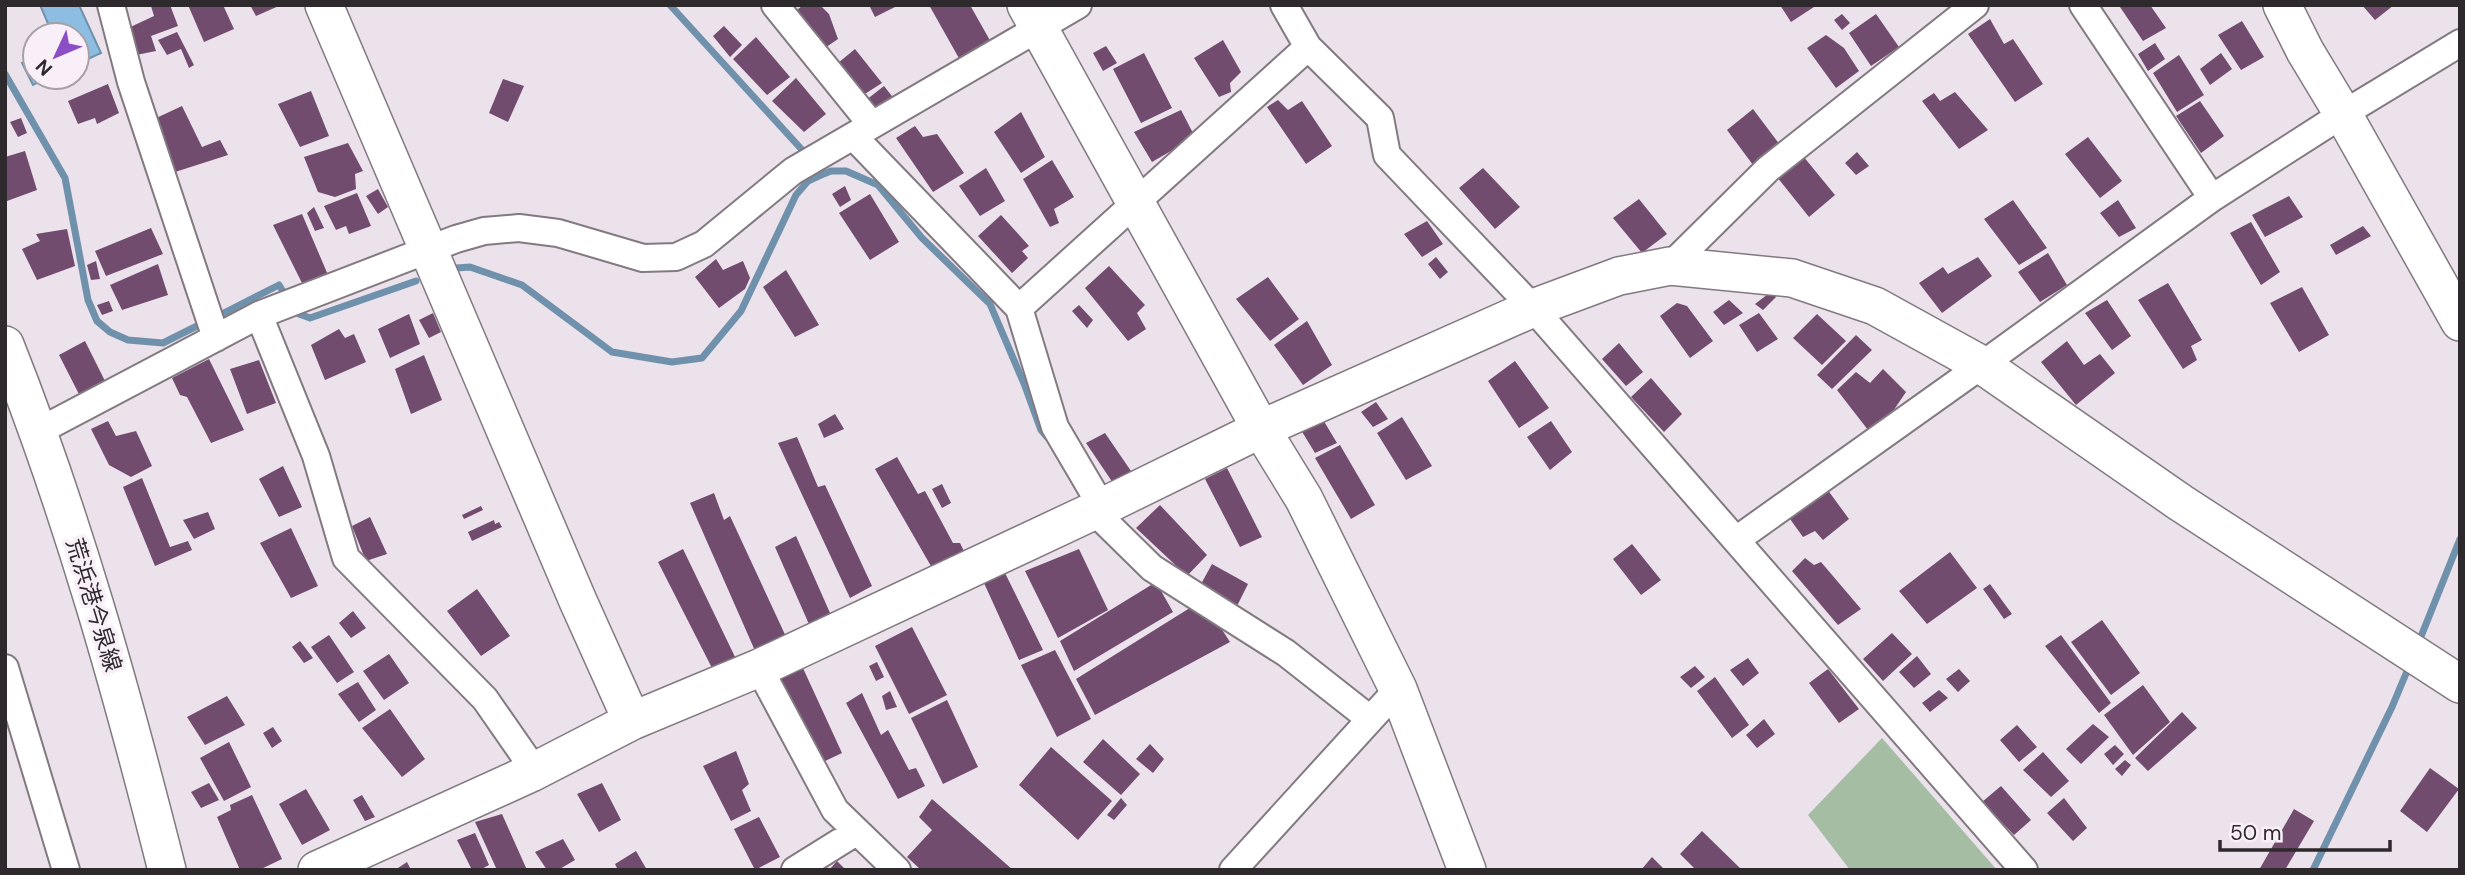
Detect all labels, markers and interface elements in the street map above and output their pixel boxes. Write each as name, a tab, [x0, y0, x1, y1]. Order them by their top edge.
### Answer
north arrow	[21, 21, 91, 91]
text: N	[30, 54, 58, 81]
street label: 荒浜港今泉線	[59, 535, 129, 675]
scale bar	[2220, 808, 2390, 852]
text: 50 m	[2230, 819, 2281, 847]

